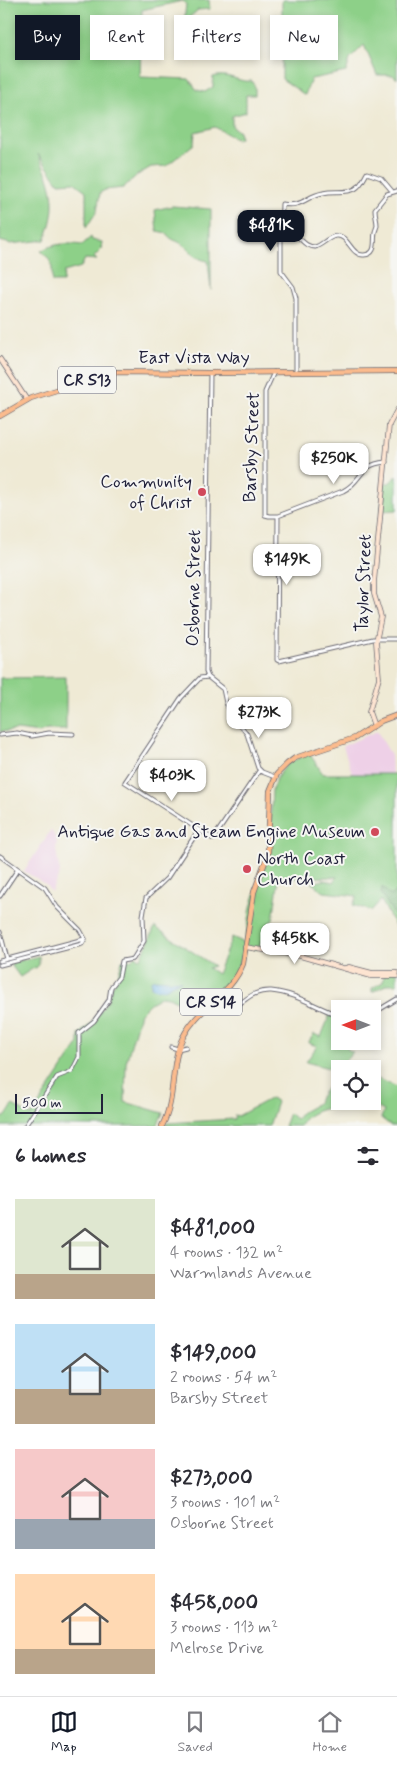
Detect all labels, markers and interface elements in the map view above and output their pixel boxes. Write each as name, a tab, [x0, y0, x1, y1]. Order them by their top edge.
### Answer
chip: Buy	[15, 15, 80, 60]
chip: Rent	[90, 15, 164, 60]
chip: Filters	[174, 15, 260, 60]
chip: New	[270, 15, 338, 60]
pin: $481K	[236, 210, 306, 252]
text: $481K	[248, 215, 294, 236]
street label: East Vista Way	[138, 346, 250, 370]
road number: CR S13	[58, 366, 116, 394]
street label: Barsby Street	[238, 391, 266, 503]
pin: $250K	[299, 442, 369, 485]
text: $250K	[311, 448, 357, 469]
place label: Community of Christ	[100, 470, 193, 515]
marker: Community of Christ	[196, 486, 208, 498]
street label: Osborne Street	[181, 529, 207, 647]
street label: Taylor Street	[350, 533, 378, 632]
pin: $149K	[252, 544, 322, 586]
text: $149K	[264, 549, 310, 570]
pin: $273K	[224, 696, 294, 739]
text: $273K	[237, 702, 281, 723]
pin: $403K	[137, 760, 207, 802]
text: $403K	[149, 765, 195, 786]
place label: Antique Gas and Steam Engine Museum	[57, 820, 365, 845]
marker: Antique Gas and Steam Engine Museum	[369, 826, 381, 838]
place label: North Coast Church	[257, 847, 346, 892]
marker: North Coast Church	[241, 863, 253, 875]
pin: $458K	[260, 922, 330, 965]
text: $458K	[271, 928, 319, 949]
road number: CR S14	[180, 989, 242, 1016]
north arrow	[331, 1000, 381, 1050]
map controls	[331, 1000, 381, 1110]
button: locate	[331, 1060, 381, 1110]
scale bar	[15, 1091, 102, 1114]
text: 500 m	[22, 1094, 62, 1112]
text: 6 homes	[15, 1142, 86, 1170]
icon: filters	[354, 1142, 382, 1170]
text: $481,000	[170, 1214, 255, 1242]
icon: home	[55, 1219, 115, 1279]
text: 4 rooms · 132 m²	[170, 1242, 283, 1263]
text: Warmlands Avenue	[170, 1263, 312, 1284]
text: $149,000	[170, 1339, 256, 1367]
icon: home	[55, 1344, 115, 1404]
text: 2 rooms · 54 m²	[170, 1367, 277, 1388]
text: Barsby Street	[170, 1388, 268, 1409]
text: $273,000	[170, 1464, 253, 1492]
icon: home	[55, 1469, 115, 1529]
text: 3 rooms · 101 m²	[170, 1492, 280, 1513]
text: Osborne Street	[170, 1513, 274, 1534]
text: $458,000	[170, 1589, 258, 1617]
icon: home	[55, 1594, 115, 1654]
text: 3 rooms · 113 m²	[170, 1617, 278, 1638]
text: Melrose Drive	[170, 1638, 264, 1659]
tab: Map	[50, 1708, 78, 1756]
tab: Saved	[177, 1708, 213, 1756]
tab: Home	[312, 1708, 347, 1756]

